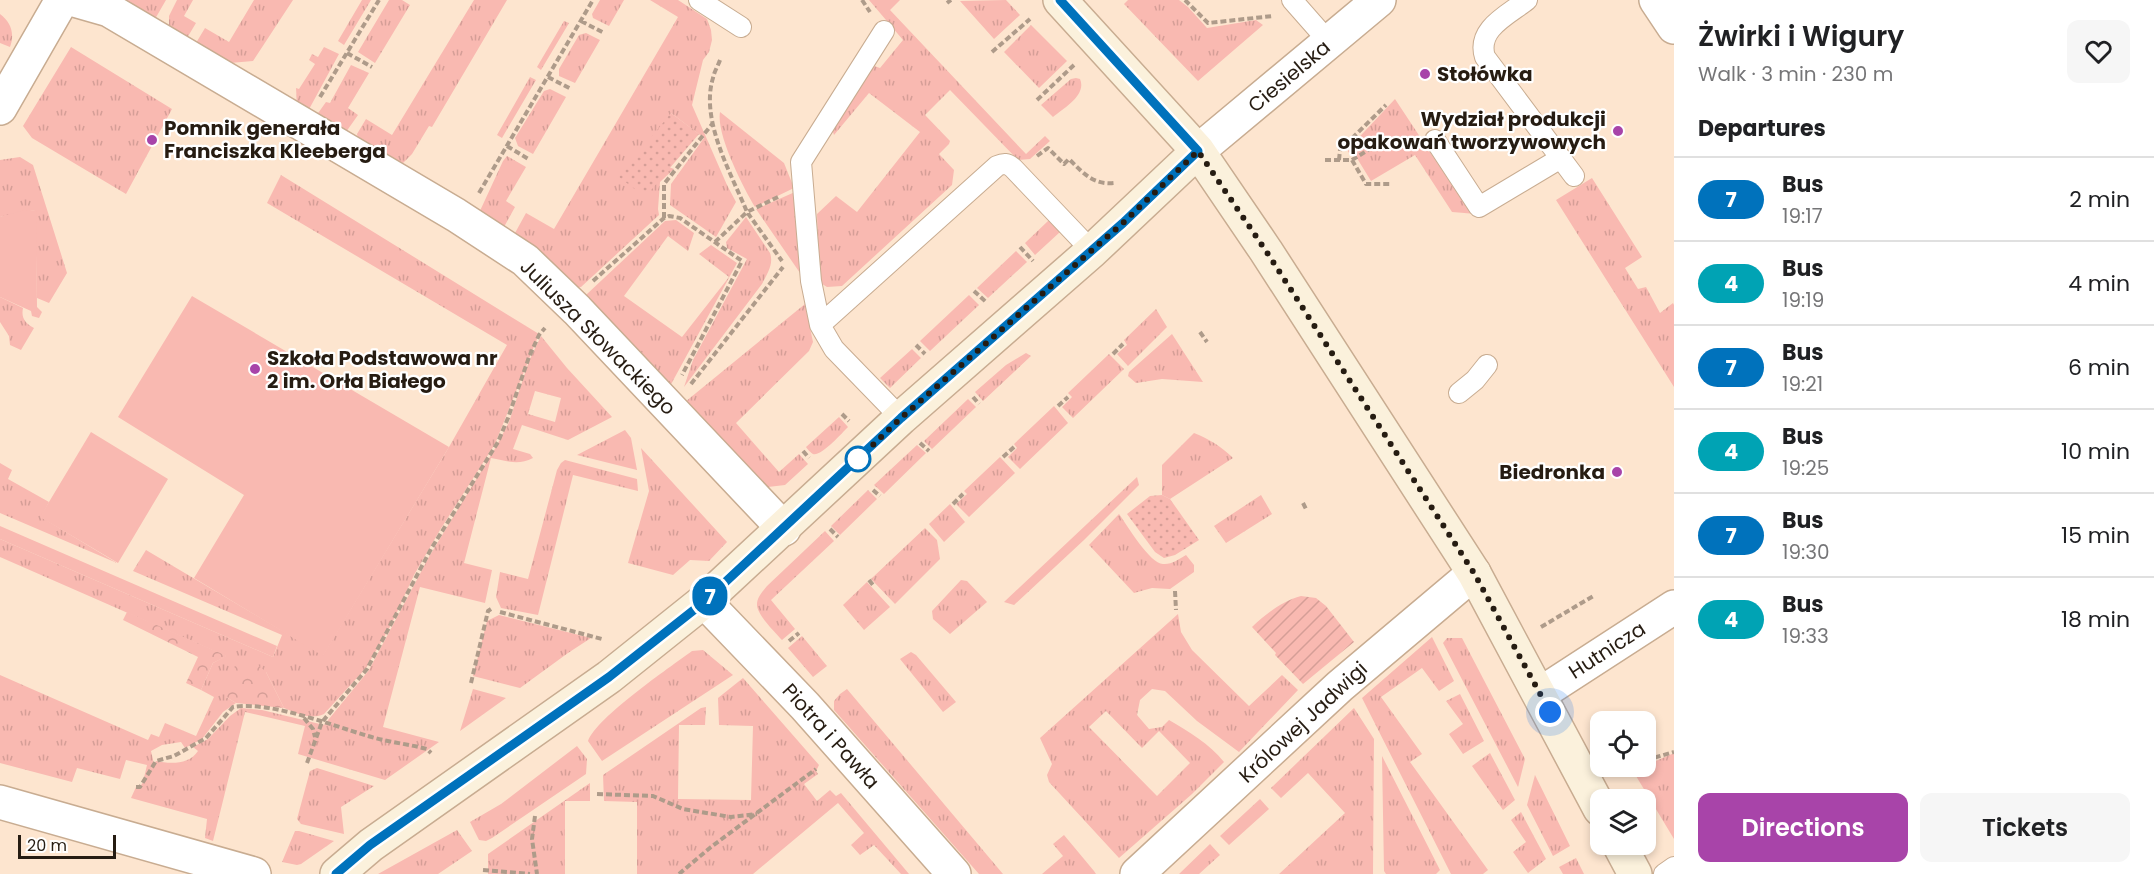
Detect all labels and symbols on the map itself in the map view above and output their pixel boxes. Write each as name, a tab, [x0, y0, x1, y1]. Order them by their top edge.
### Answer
street label: Ciesielska	[1242, 33, 1336, 119]
place label: Stołówka	[1437, 60, 1533, 88]
marker: Stołówka	[1418, 67, 1432, 81]
place label: Wydział produkcji opakowań tworzywowych	[1337, 105, 1606, 156]
place label: Pomnik generała Franciszka Kleeberga	[164, 114, 386, 165]
marker: Wydział produkcji opakowań tworzywowych	[1611, 124, 1625, 138]
marker: Pomnik generała Franciszka Kleeberga	[145, 133, 159, 147]
street label: Juliusza Słowackiego	[514, 253, 682, 421]
place label: Szkoła Podstawowa nr 2 im. Orła Białego	[267, 344, 498, 395]
marker: Szkoła Podstawowa nr 2 im. Orła Białego	[248, 362, 262, 376]
unlabelled marker	[845, 446, 871, 472]
place label: Biedronka	[1499, 458, 1605, 486]
marker: Biedronka	[1610, 465, 1624, 479]
line badge: 7	[690, 576, 730, 616]
street label: Hutnicza	[1563, 615, 1651, 685]
street label: Królowej Jadwigi	[1233, 655, 1373, 789]
street label: Piotra i Pawła	[776, 677, 886, 795]
your location	[1535, 697, 1565, 727]
scale bar	[18, 832, 116, 860]

